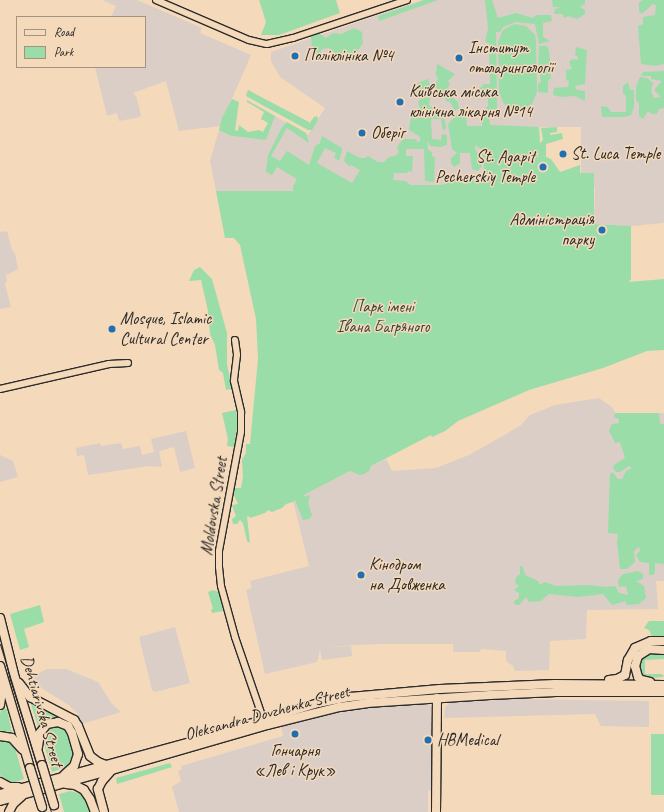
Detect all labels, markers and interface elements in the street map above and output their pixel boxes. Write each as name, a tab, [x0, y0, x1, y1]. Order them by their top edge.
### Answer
legend	[16, 16, 146, 68]
text: Road	[54, 24, 74, 40]
place label: Інститут отоларингології	[468, 38, 553, 78]
text: Park	[54, 44, 73, 60]
place label: Поліклініка №4	[304, 46, 393, 66]
marker: Поліклініка №4	[289, 50, 301, 62]
marker: Інститут отоларингології	[453, 52, 465, 64]
place label: Київська міська клінічна лікарня №14	[409, 82, 533, 122]
marker: Київська міська клінічна лікарня №14	[394, 96, 406, 108]
place label: Оберіг	[371, 123, 405, 143]
marker: Оберіг	[356, 127, 368, 139]
place label: St. Luca Temple	[571, 144, 659, 164]
place label: St. Agapit Pecherskiy Temple	[435, 147, 535, 187]
marker: St. Luca Temple	[558, 149, 568, 159]
marker: St. Agapit Pecherskiy Temple	[538, 162, 548, 172]
place label: Адміністрація парку	[510, 210, 594, 250]
marker: Адміністрація парку	[597, 225, 607, 235]
park label: Парк імені Івана Багряного	[336, 297, 430, 337]
place label: Mosque, Islamic Cultural Center	[120, 309, 211, 349]
marker: Mosque, Islamic Cultural Center	[107, 324, 117, 334]
street label: Moldovska Street	[196, 455, 232, 557]
place label: Кінодром на Довженка	[369, 555, 445, 595]
marker: Кінодром на Довженка	[356, 570, 366, 580]
street label: Dehtiarivska Street	[16, 653, 68, 769]
street label: Oleksandra Dovzhenka Street	[182, 681, 352, 745]
marker: Гончарня «Лев і Крук»	[290, 729, 300, 739]
place label: HBMedical	[437, 730, 499, 750]
marker: HBMedical	[422, 734, 434, 746]
place label: Гончарня «Лев і Крук»	[254, 741, 336, 781]

